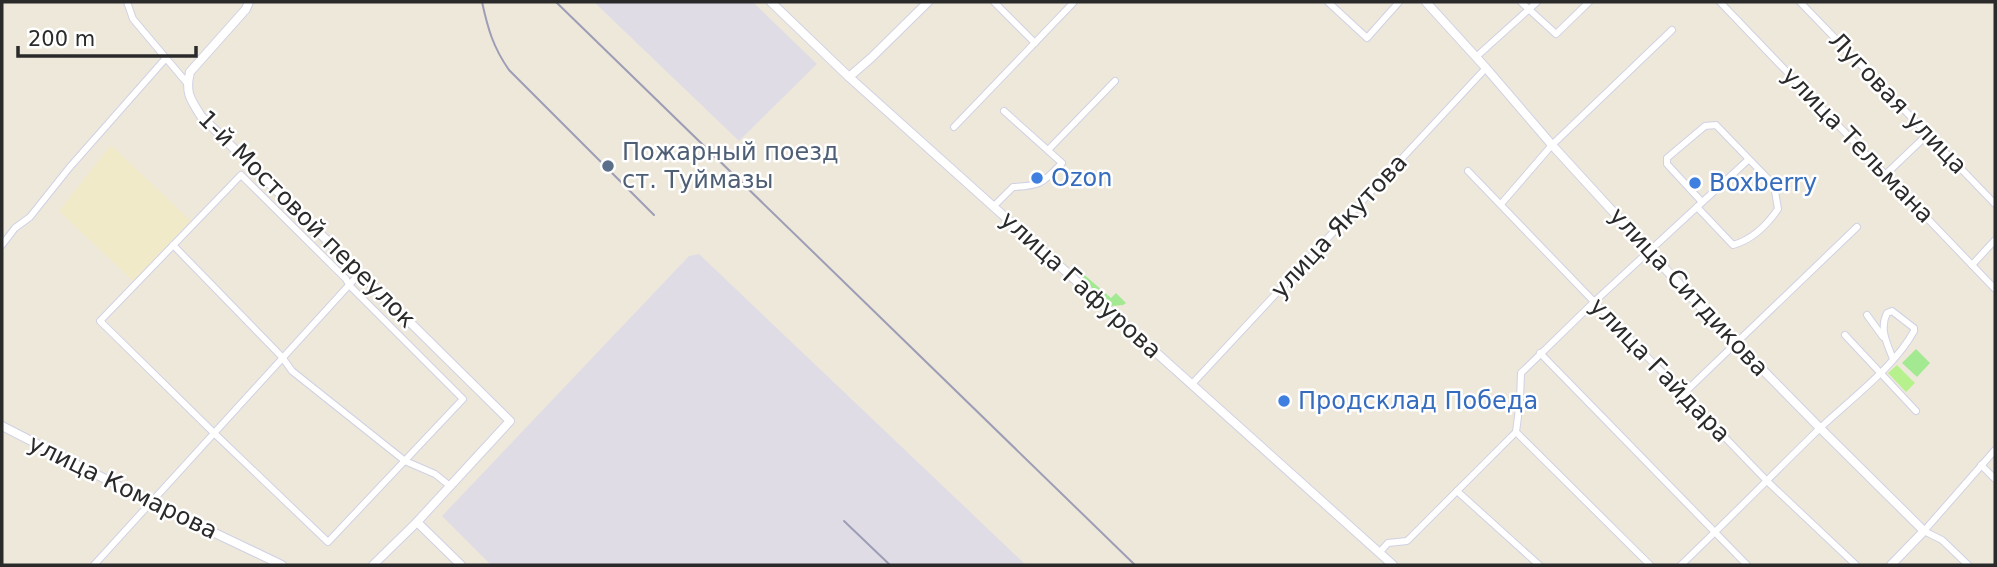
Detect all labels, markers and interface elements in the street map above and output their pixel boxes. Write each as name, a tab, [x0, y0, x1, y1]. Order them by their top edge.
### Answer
scale bar	[18, 14, 196, 58]
street label: Луговая улица	[1823, 26, 1973, 180]
text: 200 m	[28, 27, 95, 51]
street label: улица Тельмана	[1776, 61, 1940, 229]
street label: 1-й Мостовой переулок	[193, 105, 421, 333]
place label: Пожарный поезд ст. Туймазы	[622, 138, 839, 194]
street label: улица Якутова	[1265, 148, 1413, 304]
marker: Пожарный поезд ст. Туймазы	[600, 158, 616, 174]
place label: Ozon	[1051, 164, 1112, 192]
place label: Boxberry	[1709, 169, 1817, 197]
marker: Ozon	[1029, 170, 1045, 186]
marker: Boxberry	[1687, 175, 1703, 191]
street label: улица Ситдикова	[1604, 202, 1774, 382]
street label: улица Гафурова	[995, 205, 1167, 365]
street label: улица Гайдара	[1584, 292, 1736, 448]
place label: Продсклад Победа	[1298, 387, 1538, 415]
marker: Продсклад Победа	[1276, 393, 1292, 409]
street label: улица Комарова	[24, 429, 222, 545]

